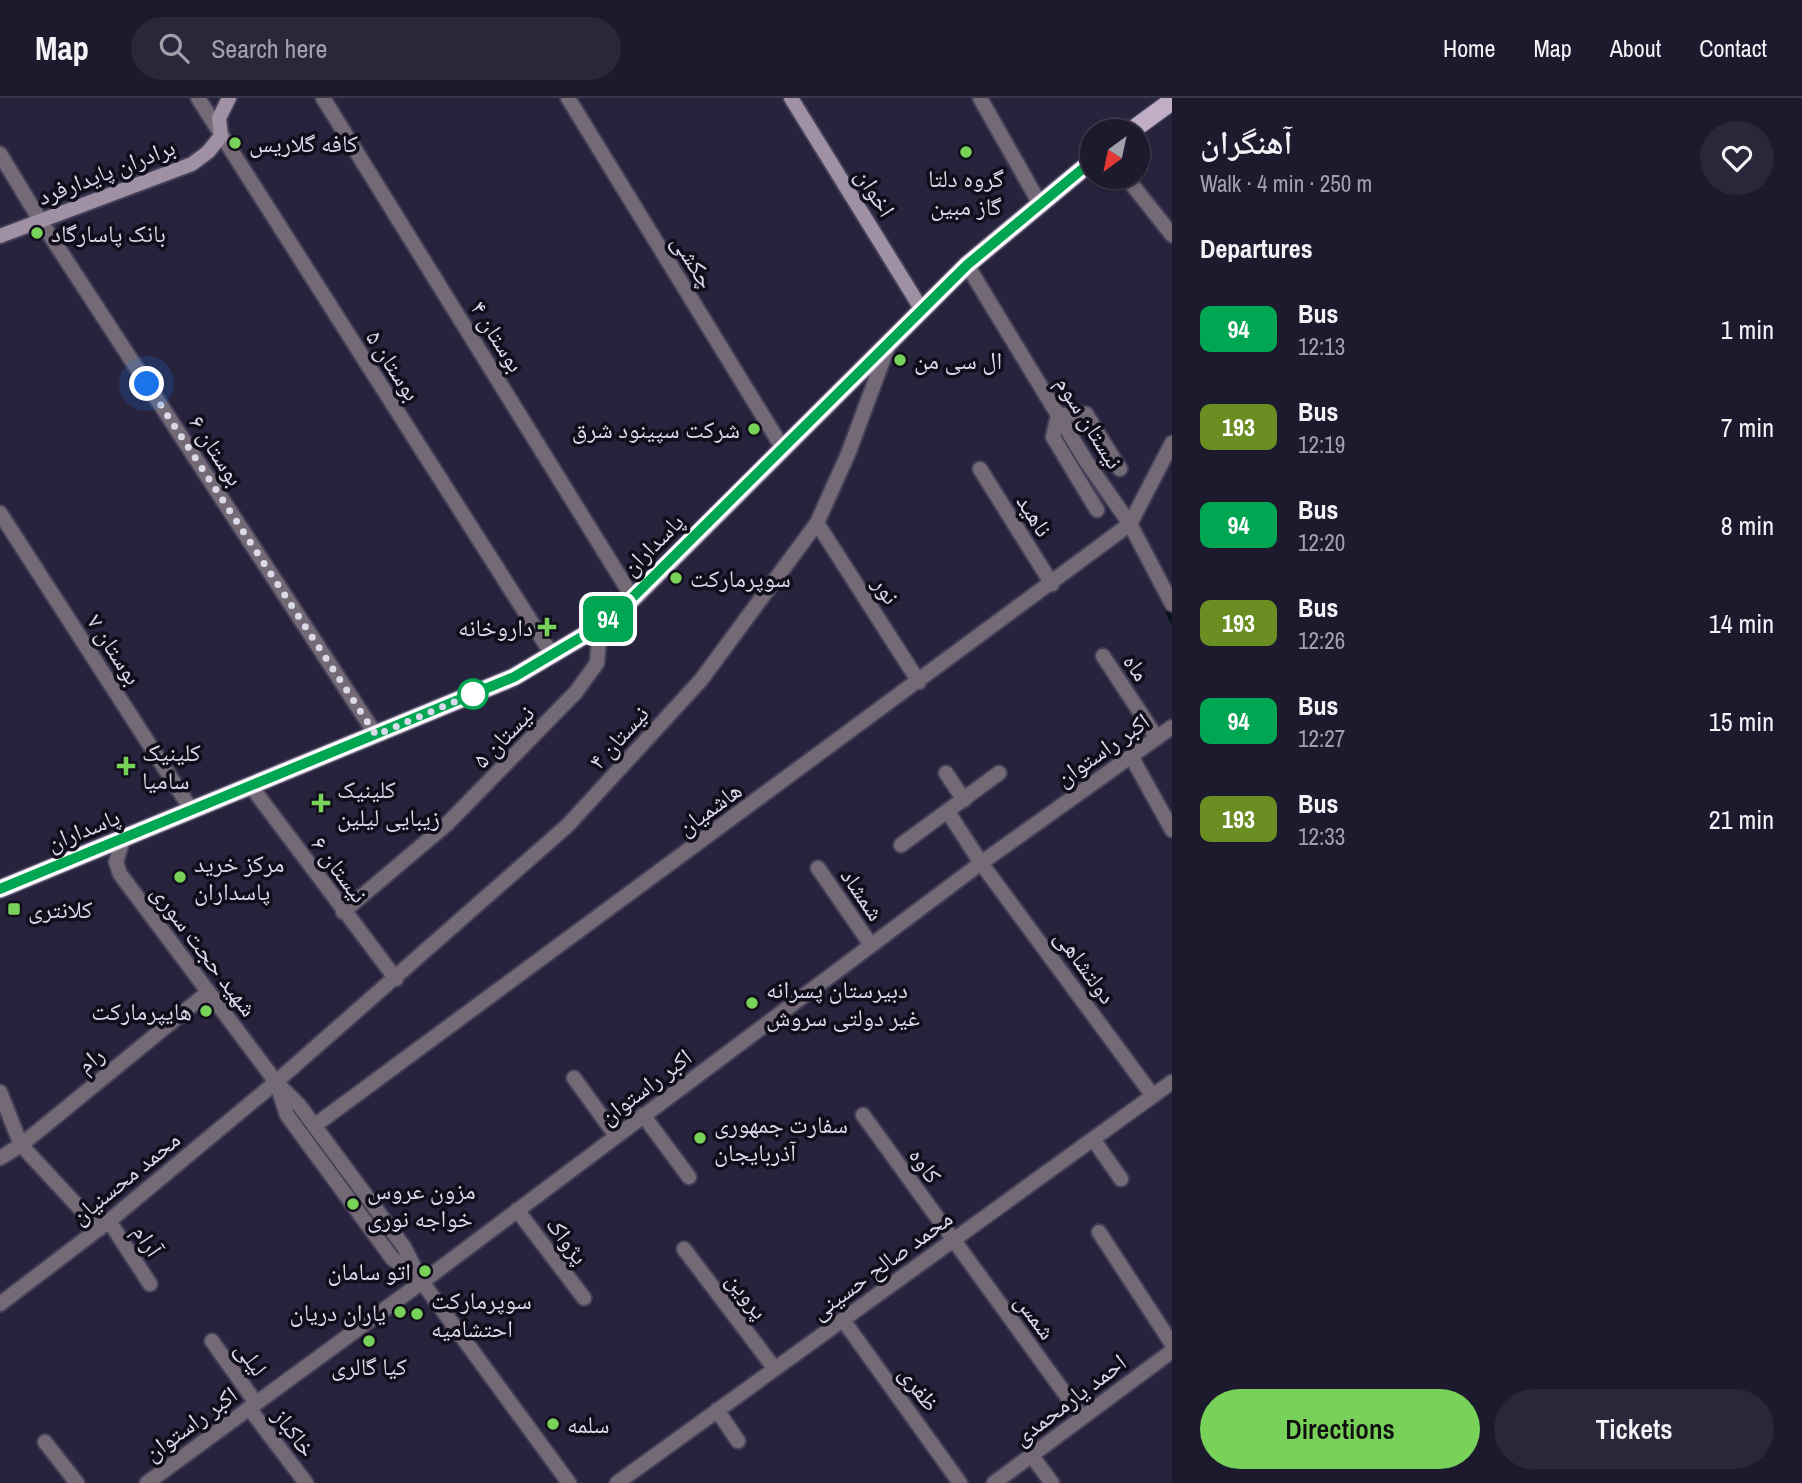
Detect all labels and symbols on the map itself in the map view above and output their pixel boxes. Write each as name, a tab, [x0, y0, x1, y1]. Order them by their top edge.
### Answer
north arrow	[1080, 119, 1150, 189]
place label: کافه گلاریس	[249, 127, 358, 159]
street label: برادران پایدارفرد	[33, 130, 179, 212]
marker: کافه گلاریس	[227, 135, 243, 151]
marker: گروه دلتا گاز مبین	[958, 144, 974, 160]
street label: اخوان	[849, 161, 903, 223]
place label: گروه دلتا گاز مبین	[928, 162, 1004, 222]
place label: بانک پاسارگاد	[51, 217, 166, 249]
marker: بانک پاسارگاد	[29, 225, 45, 241]
street label: چکشی	[665, 228, 723, 294]
street label: بوستان ۴	[464, 294, 532, 378]
street label: بوستان ۵	[359, 323, 429, 407]
place label: ال سی من	[914, 344, 1002, 376]
marker: ال سی من	[892, 352, 908, 368]
your location	[129, 366, 164, 401]
street label: نیستان سوم	[1048, 369, 1131, 475]
street label: بوستان ۶	[182, 408, 252, 492]
place label: شرکت سپینود شرق	[572, 413, 740, 445]
marker: شرکت سپینود شرق	[746, 421, 762, 437]
street label: ناهید	[1010, 487, 1060, 543]
street label: پاسداران	[614, 506, 690, 582]
place label: سوپرمارکت	[690, 562, 791, 594]
street label: نور	[866, 569, 908, 610]
marker: سوپرمارکت	[668, 570, 684, 586]
line badge: 94	[576, 596, 640, 642]
street label: بوستان ۷	[80, 607, 150, 691]
place label: داروخانه	[458, 611, 533, 643]
marker: داروخانه	[539, 619, 555, 635]
street label: ماه	[1116, 647, 1158, 687]
unlabelled marker	[458, 679, 488, 709]
street label: نیستان ۵	[465, 697, 541, 775]
street label: نیستان ۴	[581, 698, 655, 776]
street label: اکبر راستوان	[1048, 705, 1156, 793]
place label: کلینیک سامیا	[142, 736, 201, 796]
marker: کلینیک سامیا	[116, 756, 136, 776]
place label: کلینیک زیبایی لیلین	[337, 773, 440, 833]
street label: هاشمیان	[670, 774, 748, 842]
marker: کلینیک زیبایی لیلین	[311, 793, 331, 813]
street label: پاسداران	[42, 800, 124, 858]
street label: نیستان ۶	[304, 829, 376, 909]
place label: مرکز خرید پاسداران	[194, 847, 284, 907]
street label: شمشاد	[834, 861, 892, 927]
marker: مرکز خرید پاسداران	[172, 869, 188, 885]
street label: شهید حجت سوری	[145, 877, 265, 1023]
place label: کلانتری	[28, 893, 92, 925]
marker: کلانتری	[6, 901, 22, 917]
street label: دولتشاهی	[1048, 922, 1124, 1010]
place label: دبیرستان پسرانه غیر دولتی سروش	[766, 973, 920, 1033]
place label: هایپرمارکت	[91, 995, 192, 1027]
marker: دبیرستان پسرانه غیر دولتی سروش	[744, 995, 760, 1011]
marker: هایپرمارکت	[198, 1003, 214, 1019]
street label: رام	[70, 1038, 111, 1081]
street label: اکبر راستوان	[592, 1041, 698, 1131]
place label: سفارت جمهوری آذربایجان	[714, 1108, 848, 1168]
street label: محمد محسنیان	[64, 1123, 186, 1231]
marker: سفارت جمهوری آذربایجان	[692, 1130, 708, 1146]
street label: کاوه	[902, 1141, 950, 1189]
place label: مزون عروس خواجه نوری	[367, 1174, 476, 1234]
marker: مزون عروس خواجه نوری	[345, 1196, 361, 1212]
street label: محمد صالح حسینی	[803, 1202, 959, 1326]
street label: پژواک	[540, 1210, 596, 1270]
street label: آرام	[125, 1218, 171, 1264]
place label: اتو سامان	[327, 1255, 411, 1287]
marker: اتو سامان	[417, 1263, 433, 1279]
street label: پروین	[720, 1265, 776, 1325]
place label: سوپرمارکت احتشامیه	[431, 1284, 532, 1344]
street label: شمس	[1008, 1286, 1064, 1346]
place label: یاران دریان	[290, 1296, 386, 1328]
marker: یاران دریان	[392, 1304, 408, 1320]
marker: سوپرمارکت احتشامیه	[409, 1306, 425, 1322]
marker: کیا گالری	[361, 1333, 377, 1349]
street label: لیلی	[229, 1334, 275, 1382]
street label: احمد یارمحمدی	[1006, 1346, 1132, 1452]
place label: کیا گالری	[331, 1350, 407, 1382]
street label: ظفری	[892, 1359, 948, 1417]
street label: اکبر راستوان	[137, 1378, 243, 1468]
street label: خاکباز	[265, 1400, 324, 1463]
place label: سلمه	[567, 1408, 609, 1440]
marker: سلمه	[545, 1416, 561, 1432]

